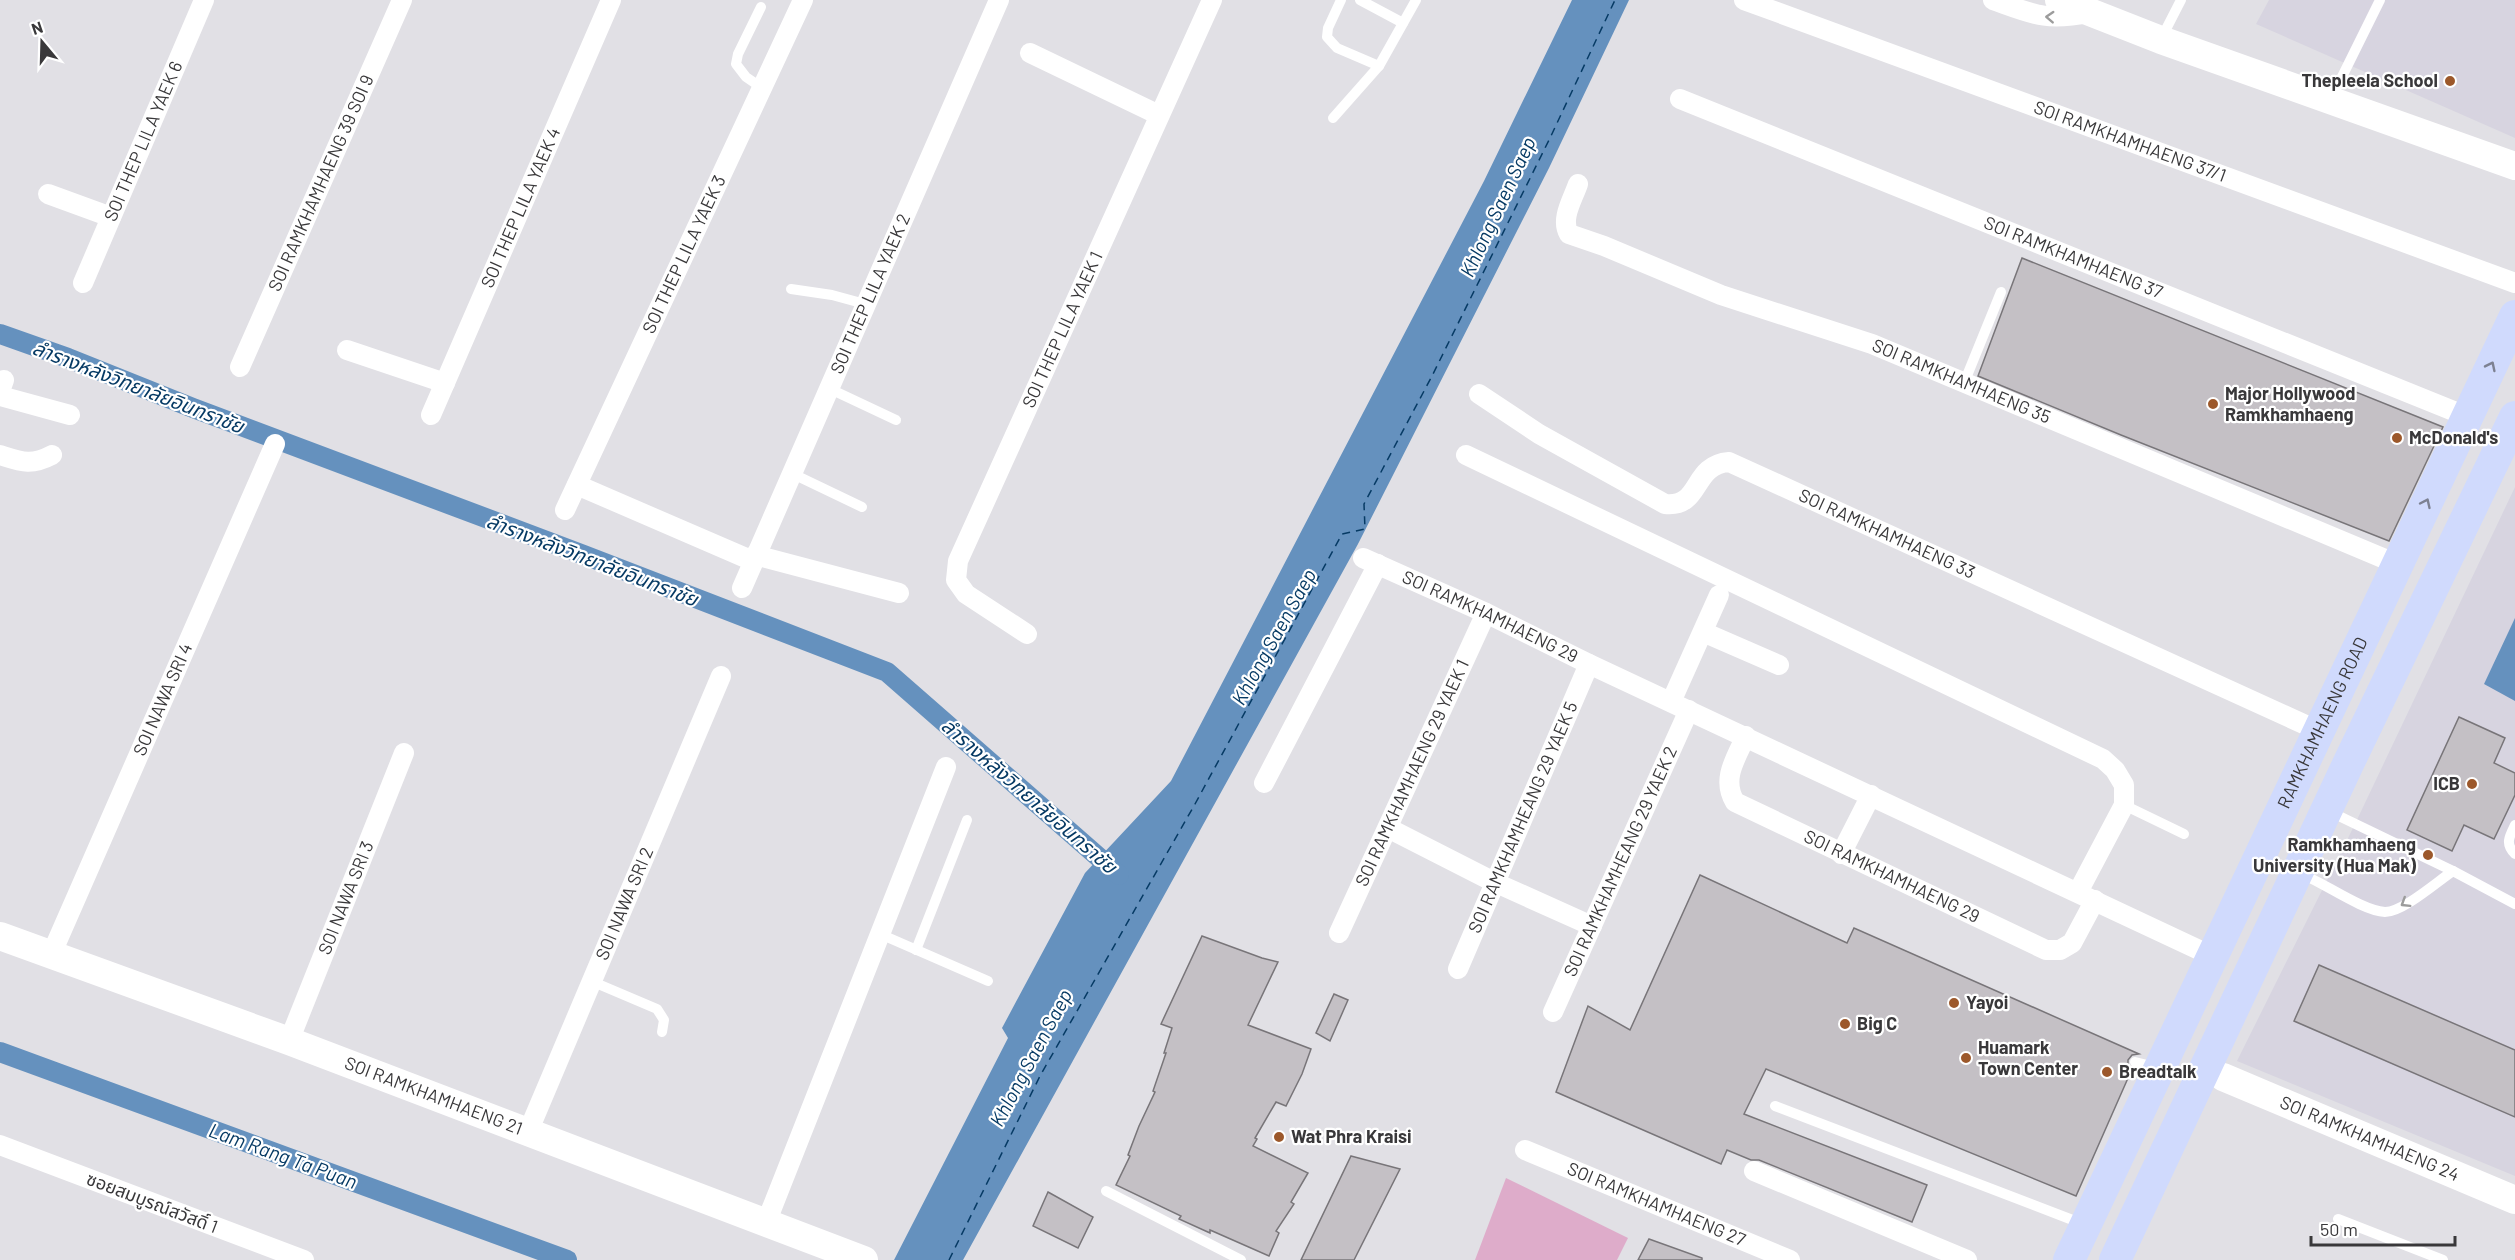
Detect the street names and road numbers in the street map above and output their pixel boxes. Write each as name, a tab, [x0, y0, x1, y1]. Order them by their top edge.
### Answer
street label: SOI THEP LILA YAEK 6	[99, 58, 187, 224]
street label: SOI RAMKHAMHAENG 39 SOI 9	[263, 71, 378, 294]
street label: SOI RAMKHAMHAENG 37/1	[2031, 95, 2229, 186]
street label: SOI THEP LILA YAEK 4	[476, 124, 564, 291]
street label: SOI THEP LILA YAEK 3	[637, 171, 730, 337]
street label: SOI THEP LILA YAEK 2	[825, 210, 914, 377]
street label: SOI RAMKHAMHAENG 37	[1981, 211, 2167, 303]
street label: SOI THEP LILA YAEK 1	[1017, 248, 1107, 411]
street label: SOI RAMKHAMHAENG 35	[1869, 333, 2054, 428]
street label: SOI RAMKHAMHAENG 33	[1796, 483, 1979, 583]
street label: SOI RAMKHAMHAENG 29	[1399, 565, 1582, 667]
street label: RAMKHAMHAENG ROAD	[2272, 633, 2372, 812]
street label: SOI NAWA SRI 4	[128, 639, 196, 759]
street label: SOI RAMKHAMHAENG 29 YAEK 1	[1350, 656, 1473, 889]
street label: SOI RAMKHAMHEANG 29 YAEK 5	[1463, 698, 1582, 936]
street label: SOI RAMKHAMHEANG 29 YAEK 2	[1558, 743, 1681, 980]
street label: SOI RAMKHAMHAENG 29	[1801, 825, 1984, 927]
street label: SOI NAWA SRI 3	[313, 838, 378, 957]
street label: SOI NAWA SRI 2	[590, 843, 657, 963]
street label: SOI RAMKHAMHAENG 21	[342, 1051, 526, 1139]
street label: SOI RAMKHAMHAENG 24	[2277, 1090, 2463, 1185]
street label: SOI RAMKHAMHAENG 27	[1564, 1157, 1749, 1250]
street label: ซอยสมบูรณ์สวัสดิ์ 1	[83, 1167, 221, 1239]

